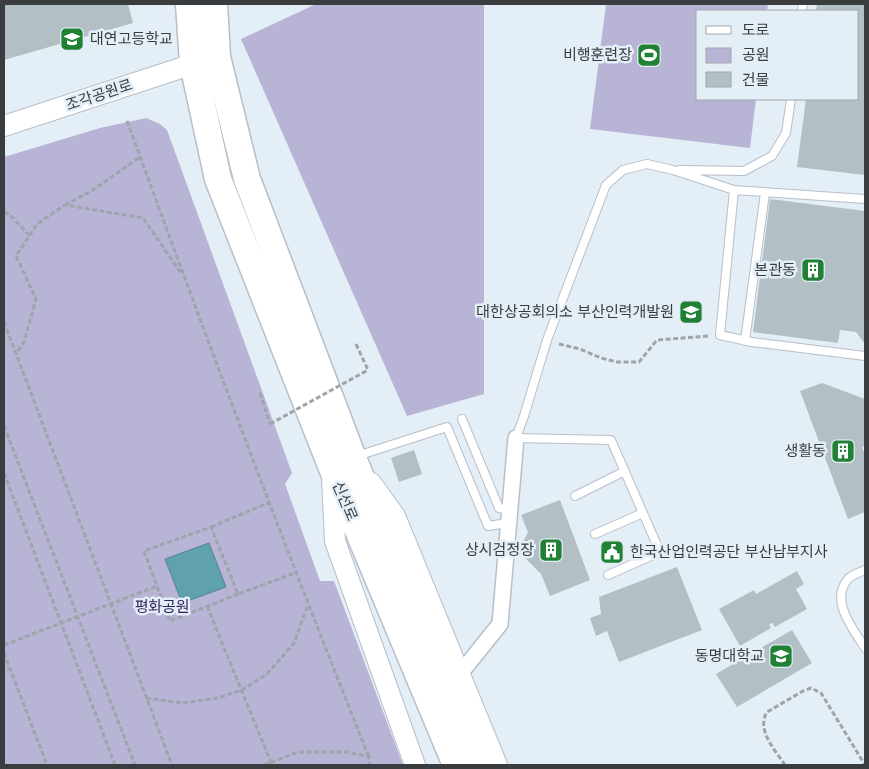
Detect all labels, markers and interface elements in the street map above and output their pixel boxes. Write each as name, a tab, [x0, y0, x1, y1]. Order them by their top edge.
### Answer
legend	[696, 10, 859, 100]
text: 도로	[742, 19, 770, 41]
school or university icon: 대연고등학교	[59, 26, 85, 52]
place label: 대연고등학교	[90, 28, 173, 50]
sports icon: 비행훈련장	[636, 42, 662, 68]
place label: 비행훈련장	[563, 44, 632, 66]
text: 공원	[742, 44, 770, 66]
text: 건물	[742, 69, 770, 91]
street label: 조각공원로	[63, 74, 135, 116]
building icon: 본관동	[800, 257, 826, 283]
place label: 본관동	[755, 259, 796, 281]
school or university icon: 대한상공회의소 부산인력개발원	[678, 299, 704, 325]
place label: 대한상공회의소 부산인력개발원	[476, 301, 674, 323]
building icon: 생활동	[830, 438, 856, 464]
place label: 생활동	[785, 440, 826, 462]
street label: 신선로	[327, 478, 363, 524]
building icon: 상시검정장	[538, 537, 564, 563]
place label: 상시검정장	[465, 539, 534, 561]
public building icon: 한국산업인력공단 부산남부지사	[599, 539, 625, 565]
place label: 한국산업인력공단 부산남부지사	[630, 541, 828, 563]
park label: 평화공원	[134, 596, 190, 618]
school or university icon: 동명대학교	[768, 643, 794, 669]
place label: 동명대학교	[695, 645, 764, 667]

